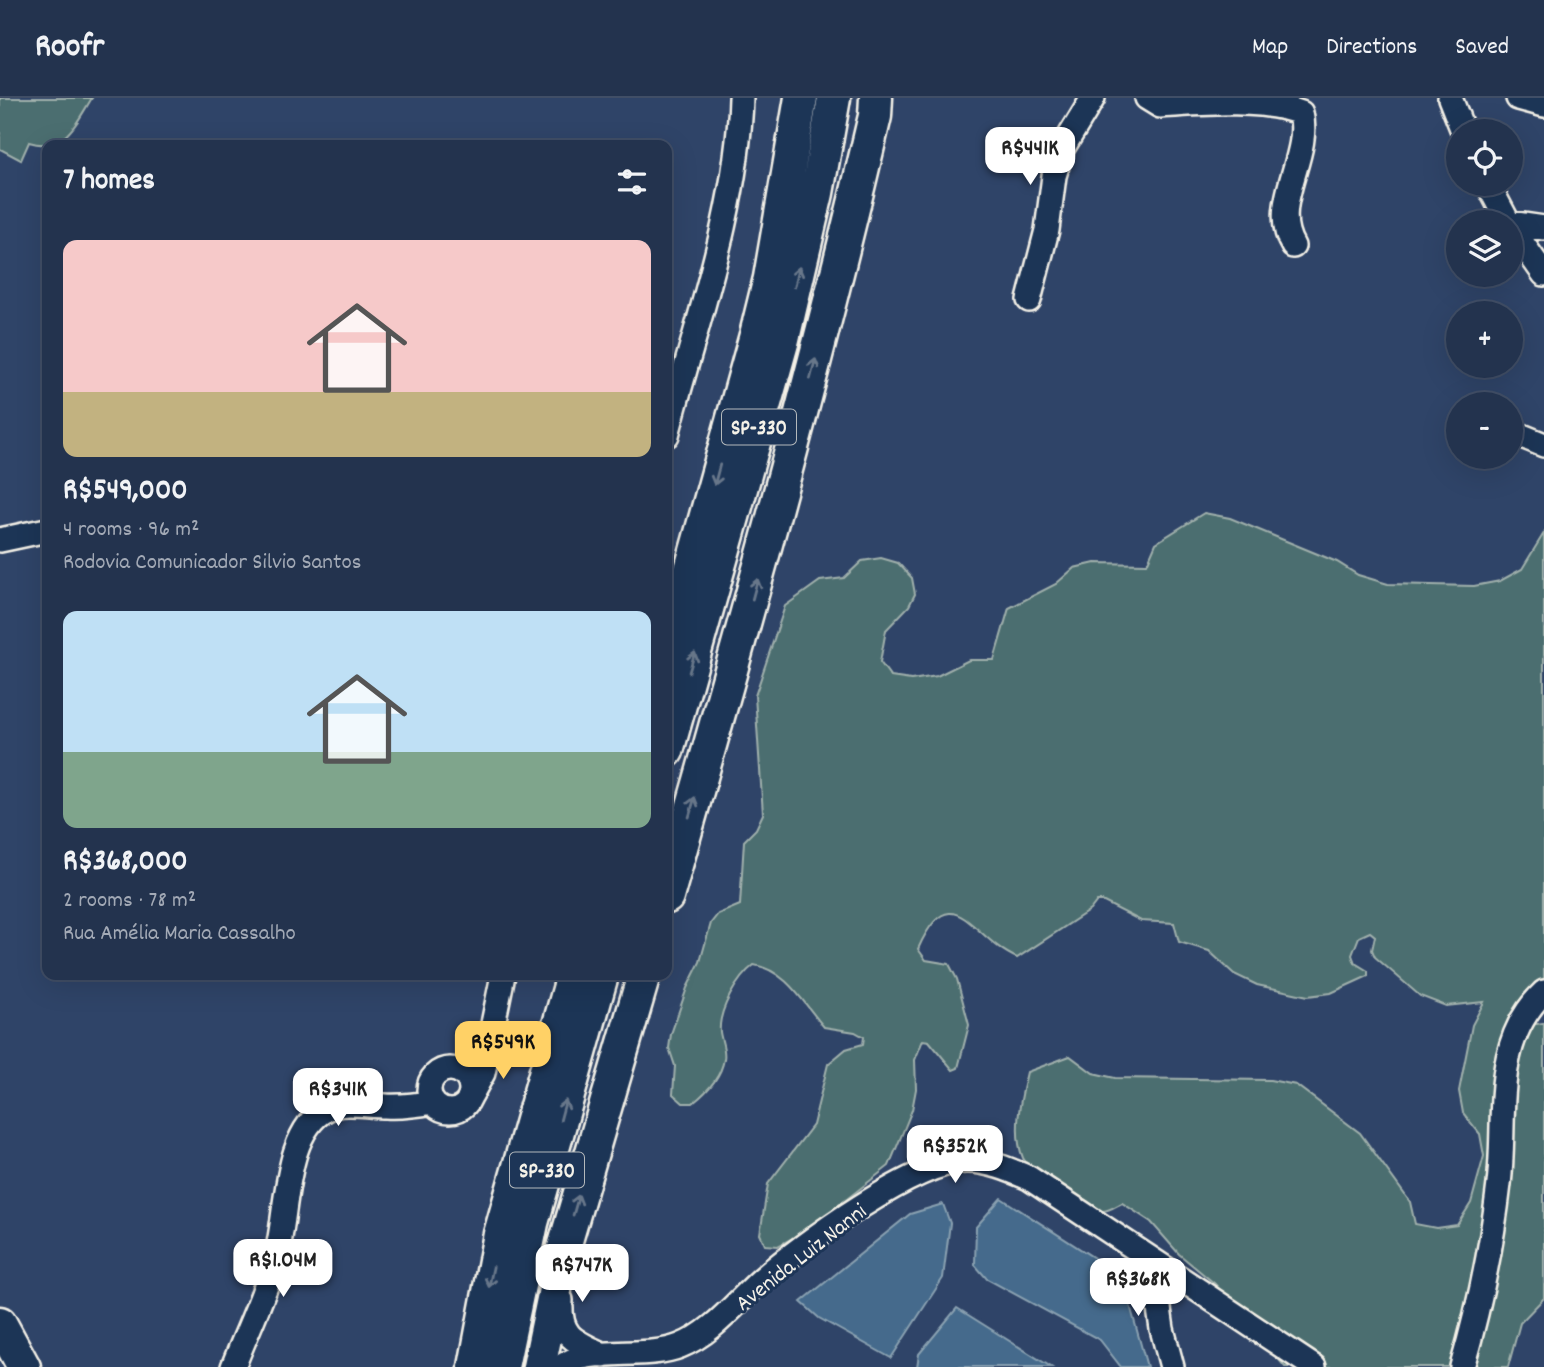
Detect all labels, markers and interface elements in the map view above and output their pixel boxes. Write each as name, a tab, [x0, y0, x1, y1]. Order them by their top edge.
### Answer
text: Roofr	[35, 25, 104, 72]
text: Map	[1252, 31, 1288, 65]
text: Directions	[1326, 31, 1417, 65]
text: Saved	[1455, 31, 1509, 65]
map controls	[1446, 119, 1523, 469]
button: locate	[1446, 119, 1523, 196]
pin: R$441K	[973, 127, 1087, 187]
text: R$441K	[1001, 133, 1059, 166]
text: 7 homes	[63, 161, 155, 204]
icon: filters	[613, 163, 651, 201]
button: layers	[1446, 210, 1523, 287]
one-way arrow	[790, 266, 804, 289]
icon: home	[294, 285, 420, 411]
button: +	[1446, 301, 1523, 378]
one-way arrow	[807, 358, 820, 380]
button: −	[1446, 392, 1523, 469]
road number: SP-330	[722, 410, 796, 444]
one-way arrow	[710, 464, 723, 486]
text: R$549,000	[63, 471, 188, 514]
text: 4 rooms · 96 m²	[63, 514, 199, 547]
text: Rodovia Comunicador Silvio Santos	[63, 547, 361, 580]
one-way arrow	[749, 578, 762, 601]
one-way arrow	[687, 651, 700, 673]
icon: home	[294, 656, 420, 782]
one-way arrow	[687, 797, 700, 819]
text: R$368,000	[63, 842, 188, 885]
text: 2 rooms · 78 m²	[63, 885, 196, 918]
text: Rua Amélia Maria Cassalho	[63, 918, 296, 951]
pin: R$549K	[446, 1021, 560, 1081]
text: R$549K	[471, 1027, 535, 1060]
pin: R$341K	[281, 1068, 395, 1128]
text: R$341K	[309, 1074, 367, 1107]
one-way arrow	[558, 1099, 571, 1121]
pin: R$352K	[898, 1126, 1012, 1185]
text: R$352K	[923, 1131, 987, 1164]
road number: SP-330	[510, 1152, 584, 1188]
one-way arrow	[571, 1195, 584, 1217]
street label: Avenida Luiz Nanni	[729, 1197, 875, 1321]
pin: R$1.04M	[218, 1240, 348, 1299]
pin: R$747K	[525, 1244, 639, 1304]
text: R$1.04M	[249, 1245, 317, 1278]
text: R$747K	[552, 1250, 612, 1283]
pin: R$368K	[1081, 1258, 1195, 1318]
text: R$368K	[1106, 1264, 1170, 1297]
one-way arrow	[484, 1265, 497, 1288]

